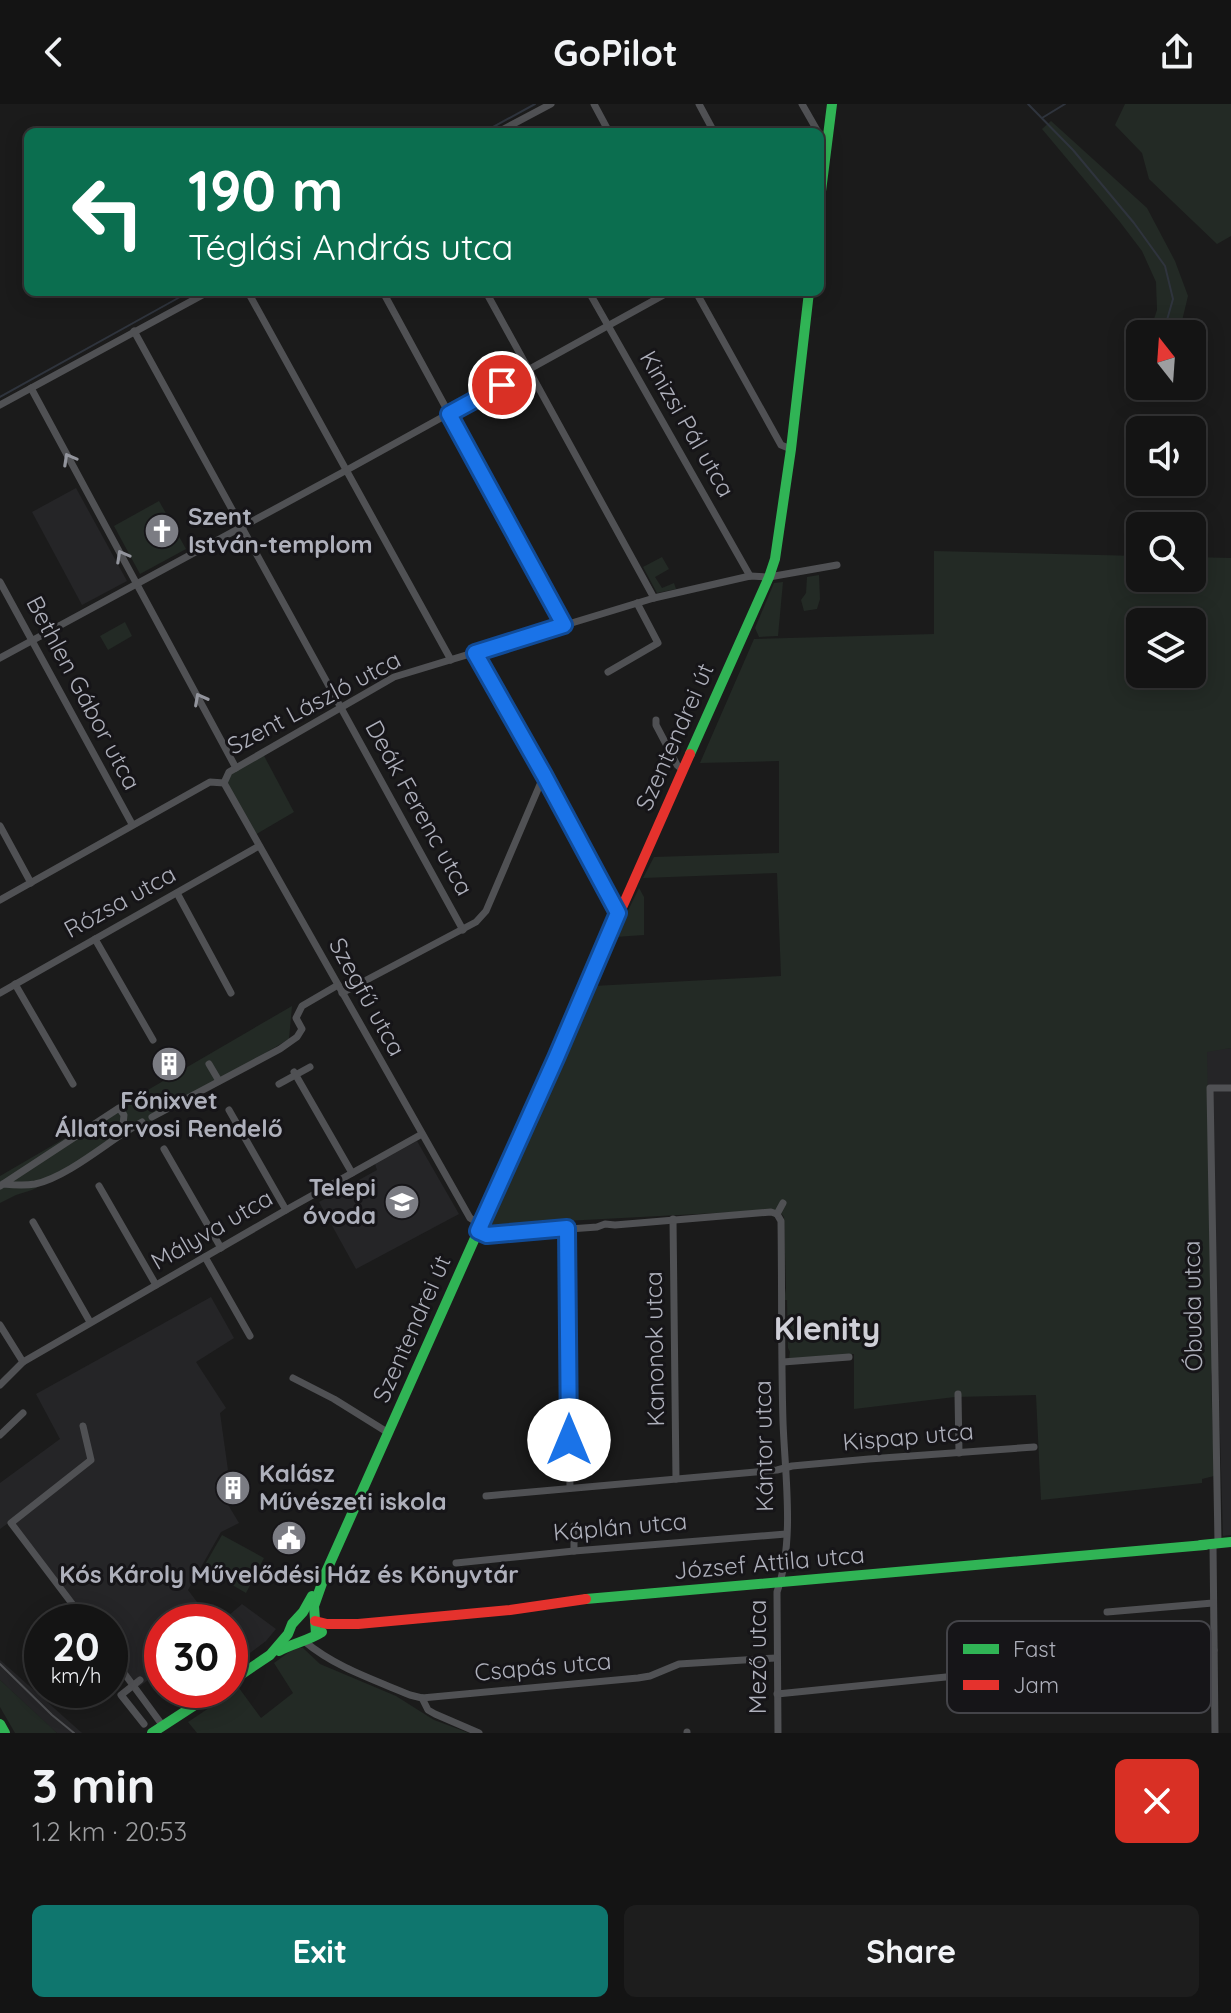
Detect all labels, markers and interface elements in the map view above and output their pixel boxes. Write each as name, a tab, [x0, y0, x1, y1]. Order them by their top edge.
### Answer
icon: back	[32, 30, 76, 74]
text: GoPilot	[553, 30, 678, 75]
icon: share	[1155, 30, 1199, 74]
text: 190 m	[188, 155, 343, 225]
icon: left	[56, 160, 160, 264]
text: Téglási András utca	[188, 224, 513, 269]
north arrow	[1126, 320, 1206, 400]
map controls	[1126, 320, 1206, 688]
street label: Kinizsi Pál utca	[634, 345, 742, 502]
pin	[468, 351, 536, 419]
icon: arrive	[480, 363, 524, 407]
button: sound	[1126, 416, 1206, 496]
one-way arrow	[64, 453, 79, 467]
place label: Szent István-templom	[188, 501, 373, 559]
church icon: Szent István-templom	[143, 512, 181, 550]
button: search	[1126, 512, 1206, 592]
one-way arrow	[117, 549, 132, 564]
street label: Bethlen Gábor utca	[20, 590, 148, 795]
button: layers	[1126, 608, 1206, 688]
street label: Szent László utca	[222, 644, 405, 760]
street label: Szentendrei út	[628, 658, 720, 815]
one-way arrow	[194, 692, 209, 707]
street label: Deák Ferenc utca	[359, 715, 480, 900]
street label: Rózsa utca	[58, 858, 181, 944]
street label: Szegfű utca	[323, 932, 413, 1061]
building icon: Főnixvet Állatorvosi Rendelő	[150, 1045, 188, 1083]
place label: Főnixvet Állatorvosi Rendelő	[55, 1085, 283, 1143]
place label: Telepi óvoda	[303, 1172, 376, 1230]
street label: Mályva utca	[145, 1182, 278, 1276]
school or university icon: Telepi óvoda	[383, 1183, 421, 1221]
street label: Óbuda utca	[1176, 1240, 1208, 1372]
street label: Szentendrei út	[365, 1250, 457, 1407]
street label: Kanonok utca	[638, 1271, 670, 1427]
district label: Klenity	[774, 1308, 880, 1348]
street label: Kántor utca	[747, 1380, 779, 1512]
position arrow	[527, 1398, 611, 1482]
street label: Kispap utca	[841, 1415, 975, 1457]
place label: Kalász Művészeti iskola	[259, 1458, 446, 1516]
building icon: Kalász Művészeti iskola	[214, 1469, 252, 1507]
street label: Káplán utca	[552, 1505, 688, 1547]
public building icon: Kós Károly Művelődési Ház és Könyvtár	[270, 1519, 308, 1557]
street label: József Attila utca	[672, 1539, 866, 1585]
place label: Kós Károly Művelődési Ház és Könyvtár	[59, 1559, 519, 1589]
street label: Mező utca	[742, 1600, 772, 1714]
speed limit sign: 30	[144, 1604, 248, 1708]
text: 20	[52, 1621, 100, 1671]
legend	[947, 1621, 1211, 1713]
text: Fast	[1013, 1635, 1056, 1663]
street label: Csapás utca	[473, 1645, 613, 1687]
text: km/h	[51, 1663, 101, 1688]
text: Jam	[1013, 1671, 1059, 1699]
text: 3 min	[32, 1755, 155, 1815]
button: close	[1115, 1759, 1199, 1843]
text: 1.2 km · 20:53	[32, 1815, 187, 1848]
button: Exit	[32, 1905, 608, 1997]
button: Share	[624, 1905, 1199, 1997]

